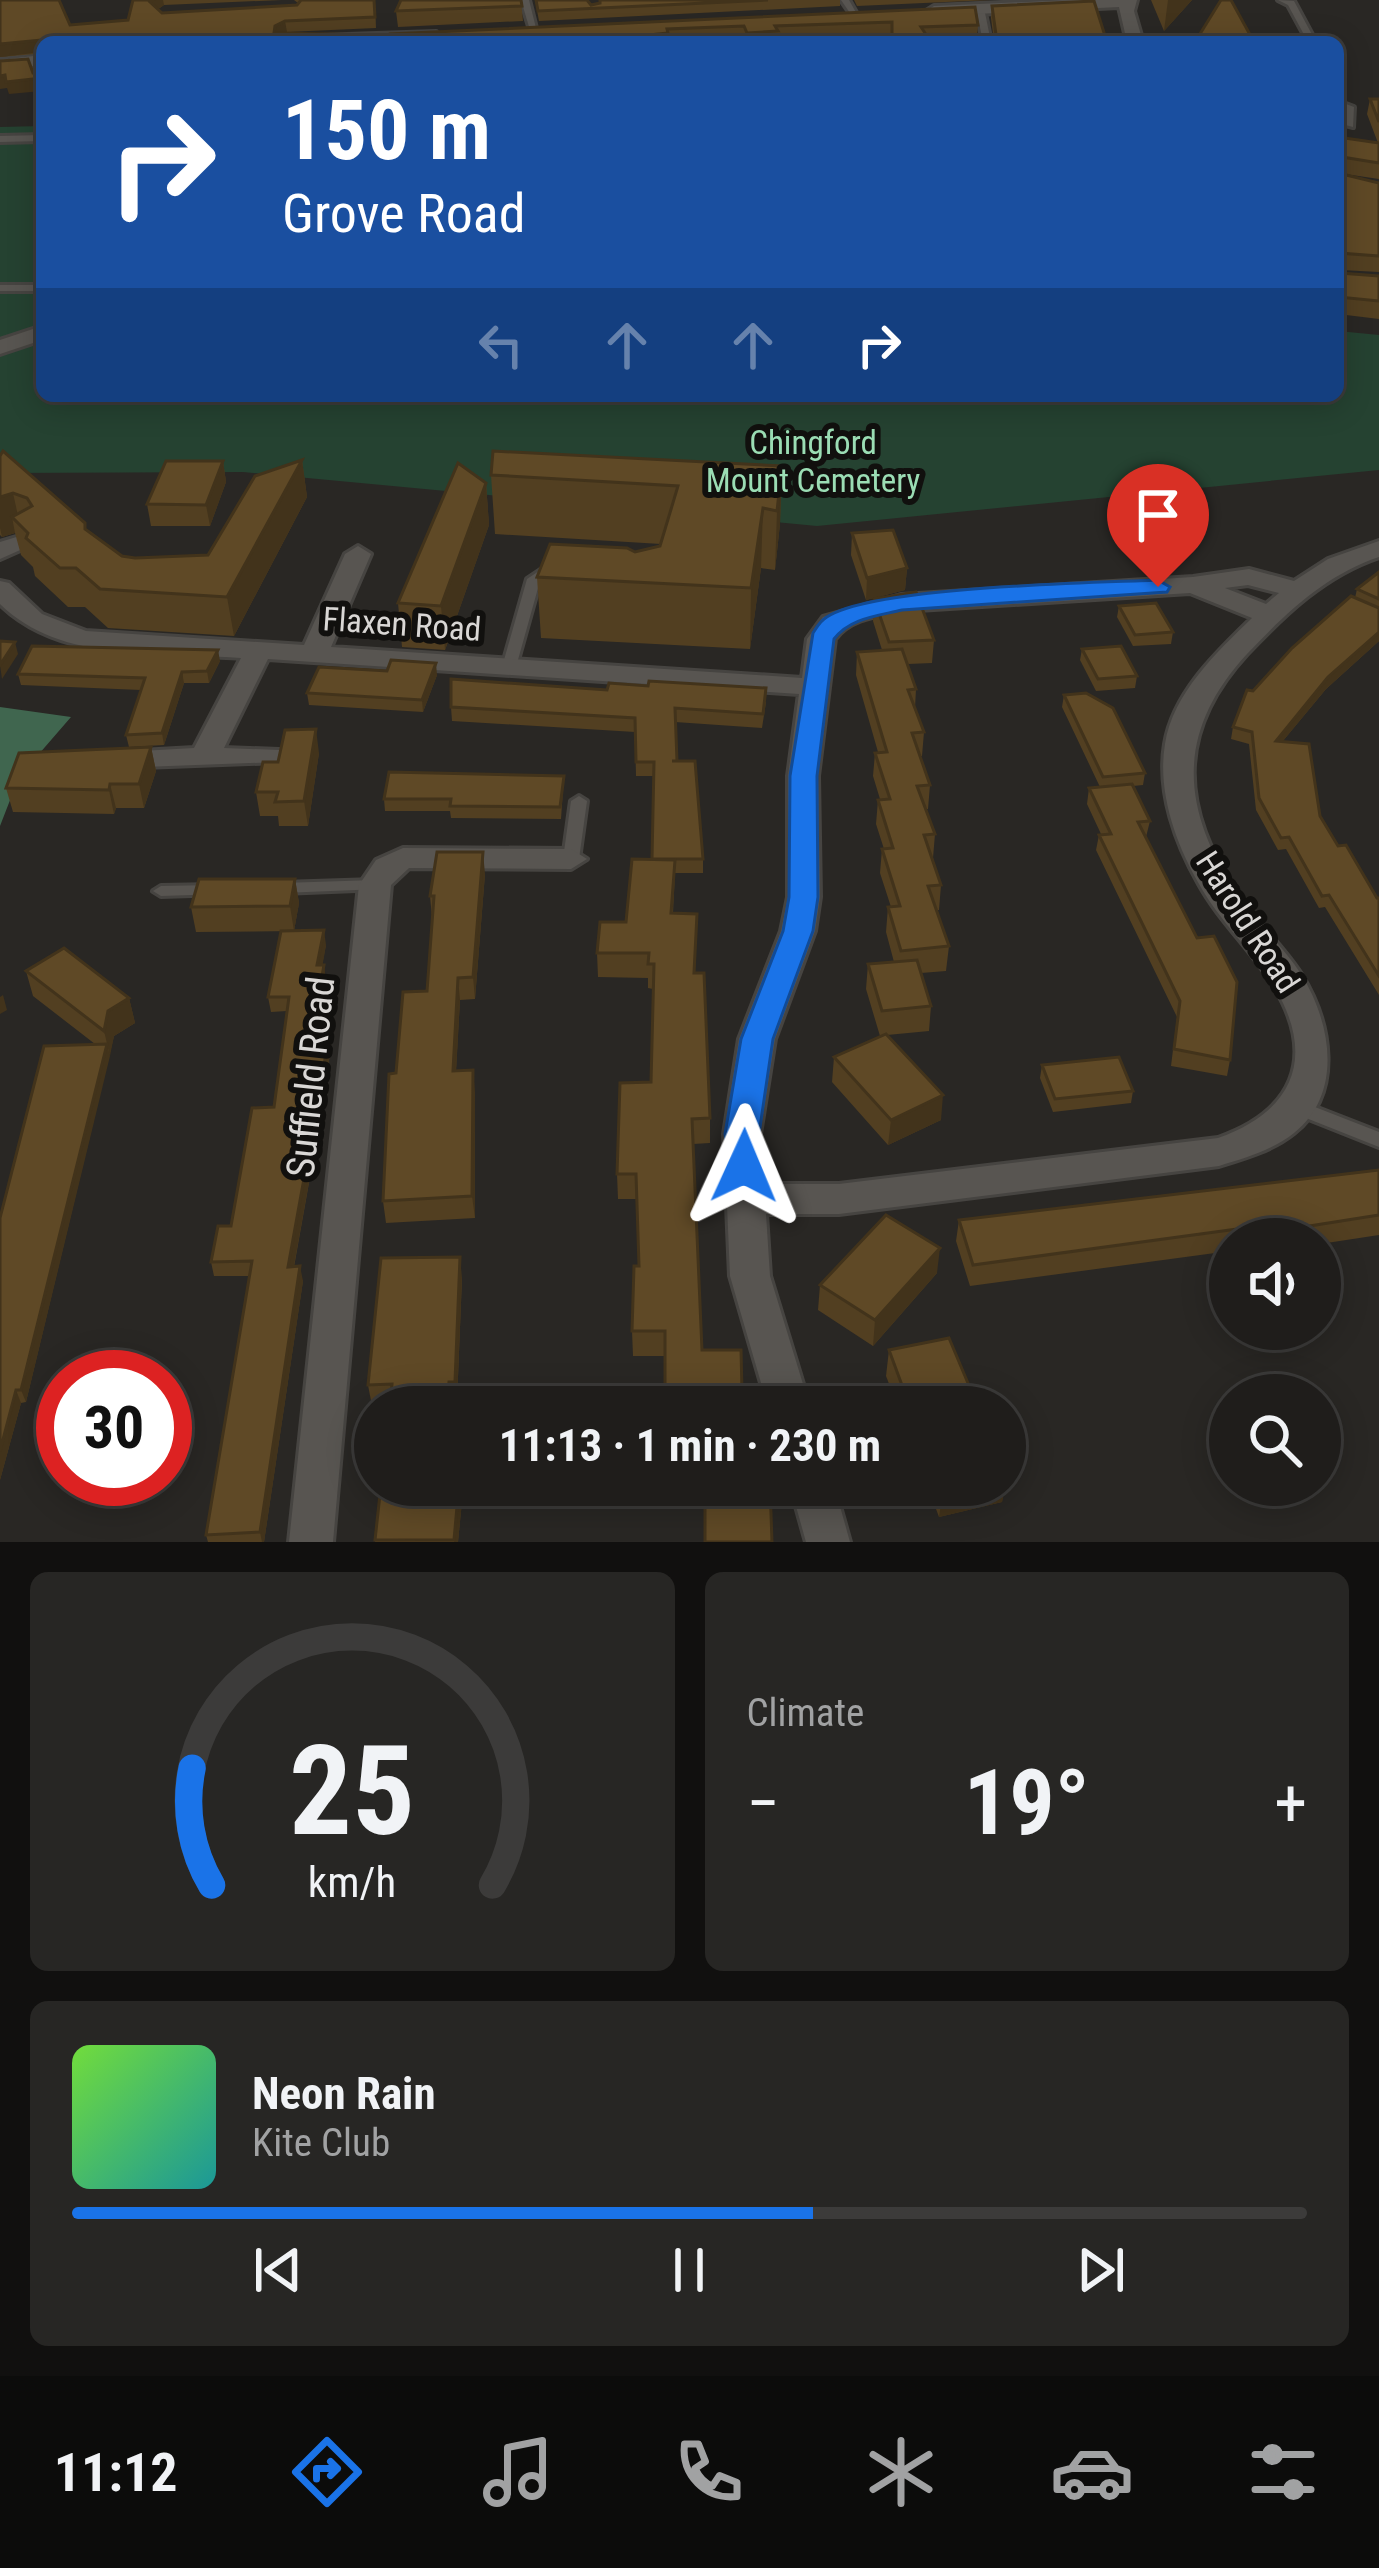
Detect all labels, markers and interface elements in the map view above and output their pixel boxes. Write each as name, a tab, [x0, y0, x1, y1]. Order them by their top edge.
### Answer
text: 150 m	[282, 81, 491, 180]
icon: right	[84, 84, 240, 240]
text: Grove Road	[282, 182, 525, 245]
icon: left	[468, 312, 534, 378]
icon: ahead	[594, 312, 660, 378]
icon: ahead	[720, 312, 786, 378]
icon: right	[846, 312, 912, 378]
park label: Chingford Mount Cemetery	[706, 423, 921, 500]
pin	[1107, 464, 1209, 587]
icon: arrive	[1125, 482, 1191, 548]
street label: Flaxen Road	[321, 599, 483, 649]
street label: Harold Road	[1188, 844, 1308, 1000]
street label: Suffield Road	[278, 974, 344, 1180]
position arrow	[681, 1103, 807, 1229]
map controls	[1209, 1218, 1341, 1506]
button: sound	[1209, 1218, 1341, 1350]
speed limit sign: 30	[36, 1350, 192, 1506]
button: search	[1209, 1374, 1341, 1506]
text: 11:13 · 1 min · 230 m	[499, 1419, 881, 1472]
text: Climate	[747, 1690, 864, 1736]
text: 25	[289, 1718, 415, 1864]
text: 19°	[964, 1751, 1090, 1856]
text: −	[747, 1765, 780, 1842]
text: +	[1274, 1765, 1307, 1842]
text: km/h	[308, 1856, 396, 1906]
text: Neon Rain	[252, 2067, 436, 2120]
text: Kite Club	[252, 2120, 390, 2166]
icon: previous	[245, 2237, 311, 2303]
icon: pause	[656, 2237, 722, 2303]
icon: next	[1068, 2237, 1134, 2303]
icon: directions	[285, 2430, 369, 2514]
icon: music	[476, 2430, 560, 2514]
icon: phone	[667, 2430, 751, 2514]
icon: climate	[859, 2430, 943, 2514]
icon: car	[1050, 2430, 1134, 2514]
icon: filters	[1241, 2430, 1325, 2514]
text: 11:12	[54, 2441, 178, 2504]

